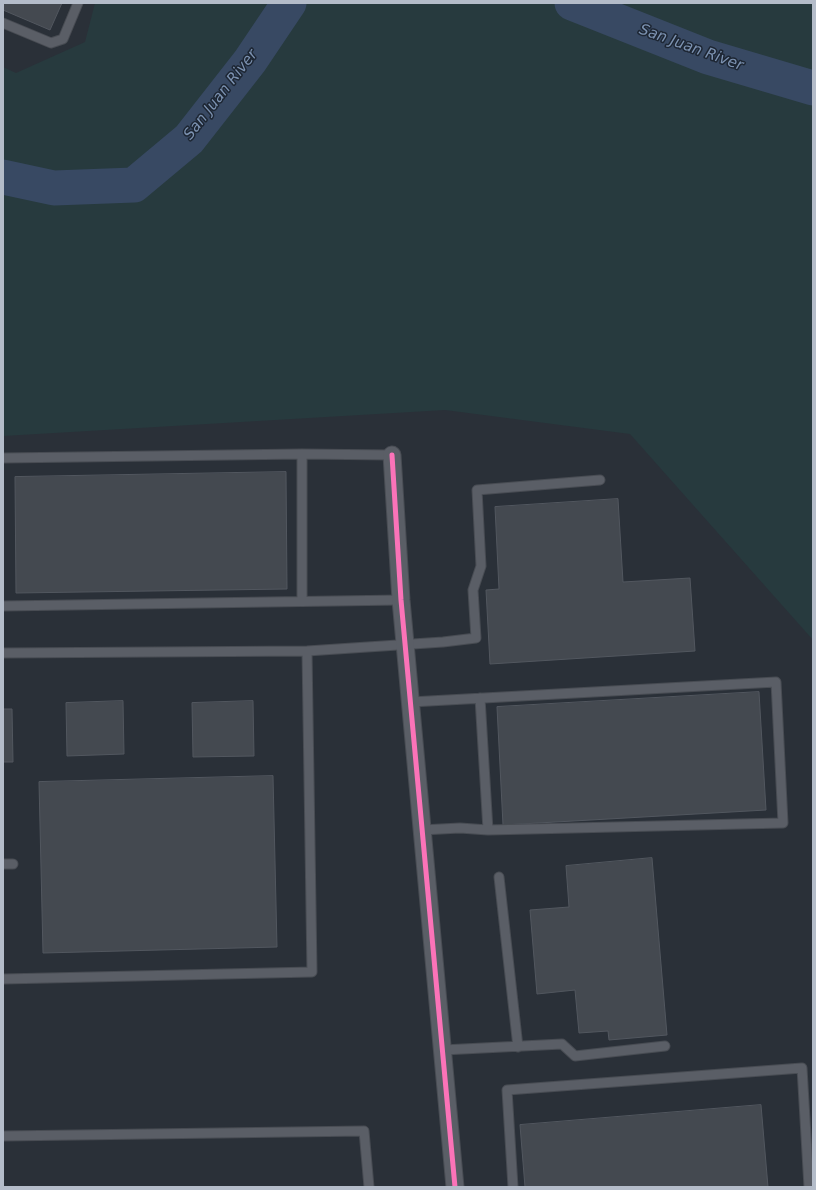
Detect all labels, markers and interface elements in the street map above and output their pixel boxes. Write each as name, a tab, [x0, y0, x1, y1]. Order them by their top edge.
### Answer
water label: San Juan River	[637, 21, 745, 75]
water label: San Juan River	[180, 46, 262, 144]

